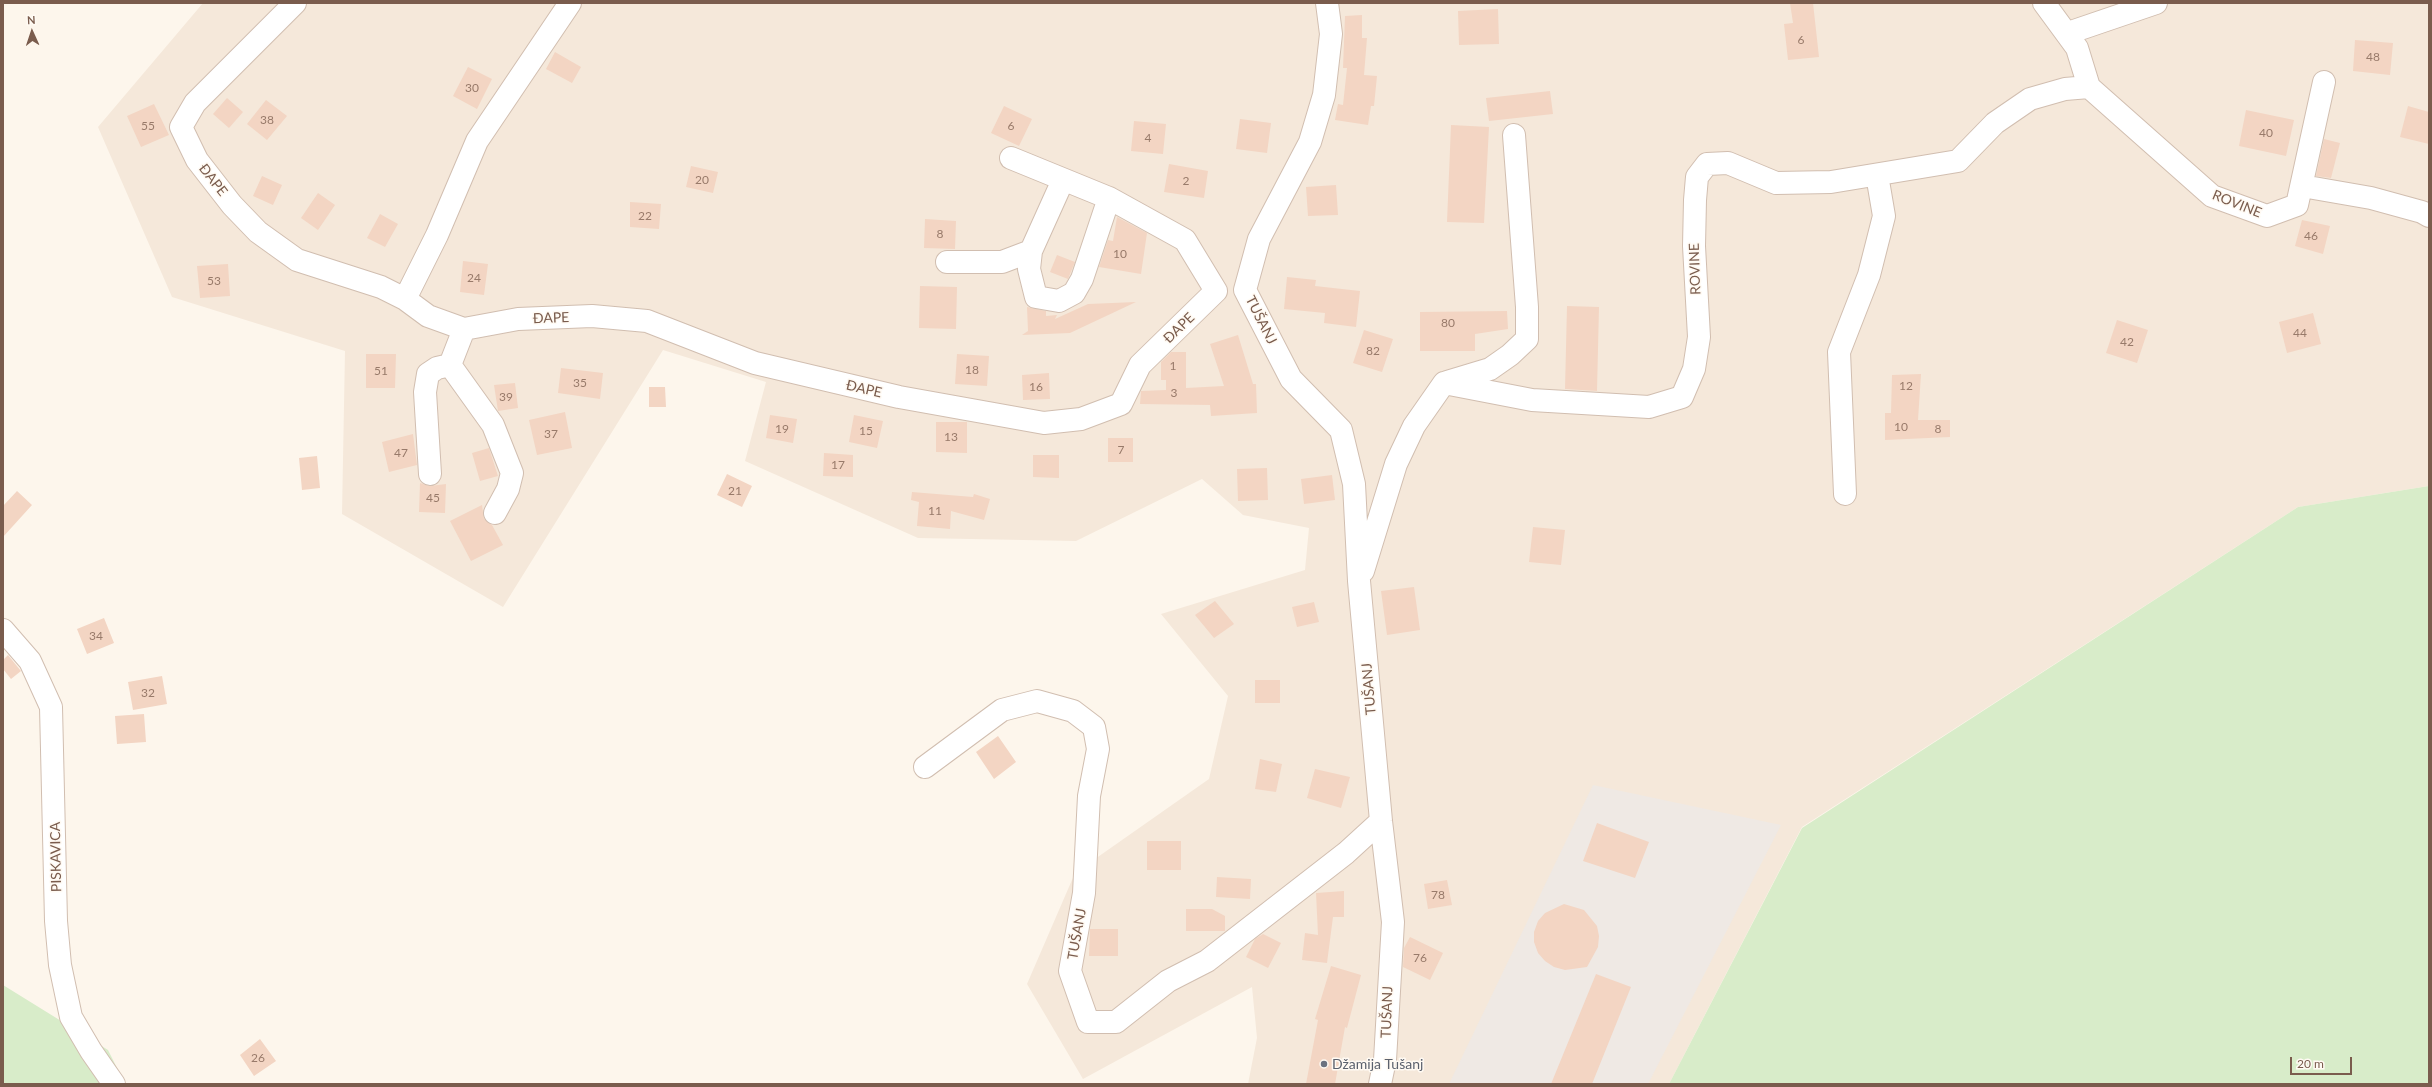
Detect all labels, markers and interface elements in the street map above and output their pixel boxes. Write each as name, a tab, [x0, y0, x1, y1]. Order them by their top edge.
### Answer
north arrow	[12, 12, 52, 52]
text: N	[27, 13, 36, 26]
house number: 6	[1798, 33, 1804, 47]
house number: 48	[2366, 50, 2380, 64]
house number: 30	[465, 81, 479, 95]
house number: 38	[260, 113, 274, 127]
house number: 55	[141, 119, 155, 133]
house number: 6	[1008, 119, 1014, 133]
house number: 40	[2259, 126, 2273, 140]
house number: 4	[1145, 131, 1151, 145]
street label: ĐAPE	[195, 160, 231, 200]
house number: 20	[695, 173, 709, 187]
house number: 2	[1183, 174, 1189, 188]
street label: ROVINE	[2210, 187, 2264, 221]
house number: 22	[638, 209, 652, 223]
house number: 8	[937, 227, 943, 241]
house number: 46	[2304, 229, 2318, 243]
street label: ROVINE	[1686, 243, 1704, 295]
house number: 10	[1113, 247, 1127, 261]
house number: 24	[467, 271, 481, 285]
house number: 53	[207, 274, 221, 288]
street label: TUŠANJ	[1242, 293, 1280, 347]
street label: ĐAPE	[532, 309, 570, 327]
street label: ĐAPE	[1160, 309, 1198, 347]
house number: 80	[1441, 316, 1455, 330]
house number: 44	[2293, 326, 2307, 340]
house number: 42	[2120, 335, 2134, 349]
house number: 82	[1366, 344, 1380, 358]
house number: 1	[1170, 359, 1176, 373]
house number: 18	[965, 363, 979, 377]
house number: 51	[374, 364, 388, 378]
house number: 35	[573, 376, 587, 390]
street label: ĐAPE	[844, 377, 884, 401]
house number: 12	[1899, 379, 1913, 393]
house number: 16	[1029, 380, 1043, 394]
house number: 3	[1171, 386, 1177, 400]
house number: 39	[499, 390, 513, 404]
house number: 10	[1894, 420, 1908, 434]
house number: 19	[775, 422, 789, 436]
house number: 8	[1935, 422, 1941, 436]
house number: 15	[859, 424, 873, 438]
house number: 37	[544, 427, 558, 441]
house number: 13	[944, 430, 958, 444]
house number: 7	[1118, 443, 1124, 457]
house number: 47	[394, 446, 408, 460]
house number: 17	[831, 458, 845, 472]
house number: 21	[728, 484, 742, 498]
house number: 45	[426, 491, 440, 505]
house number: 11	[928, 504, 942, 518]
house number: 34	[89, 629, 103, 643]
street label: TUŠANJ	[1358, 662, 1380, 716]
house number: 32	[141, 686, 155, 700]
street label: PISKAVICA	[47, 822, 65, 892]
house number: 78	[1431, 888, 1445, 902]
street label: TUŠANJ	[1064, 907, 1090, 961]
house number: 76	[1413, 951, 1427, 965]
street label: TUŠANJ	[1378, 986, 1396, 1038]
scale bar	[2292, 1049, 2354, 1075]
house number: 26	[251, 1051, 265, 1065]
place label: Džamija Tušanj	[1332, 1056, 1423, 1072]
text: 20 m	[2297, 1056, 2324, 1071]
marker: Džamija Tušanj	[1319, 1059, 1329, 1069]

